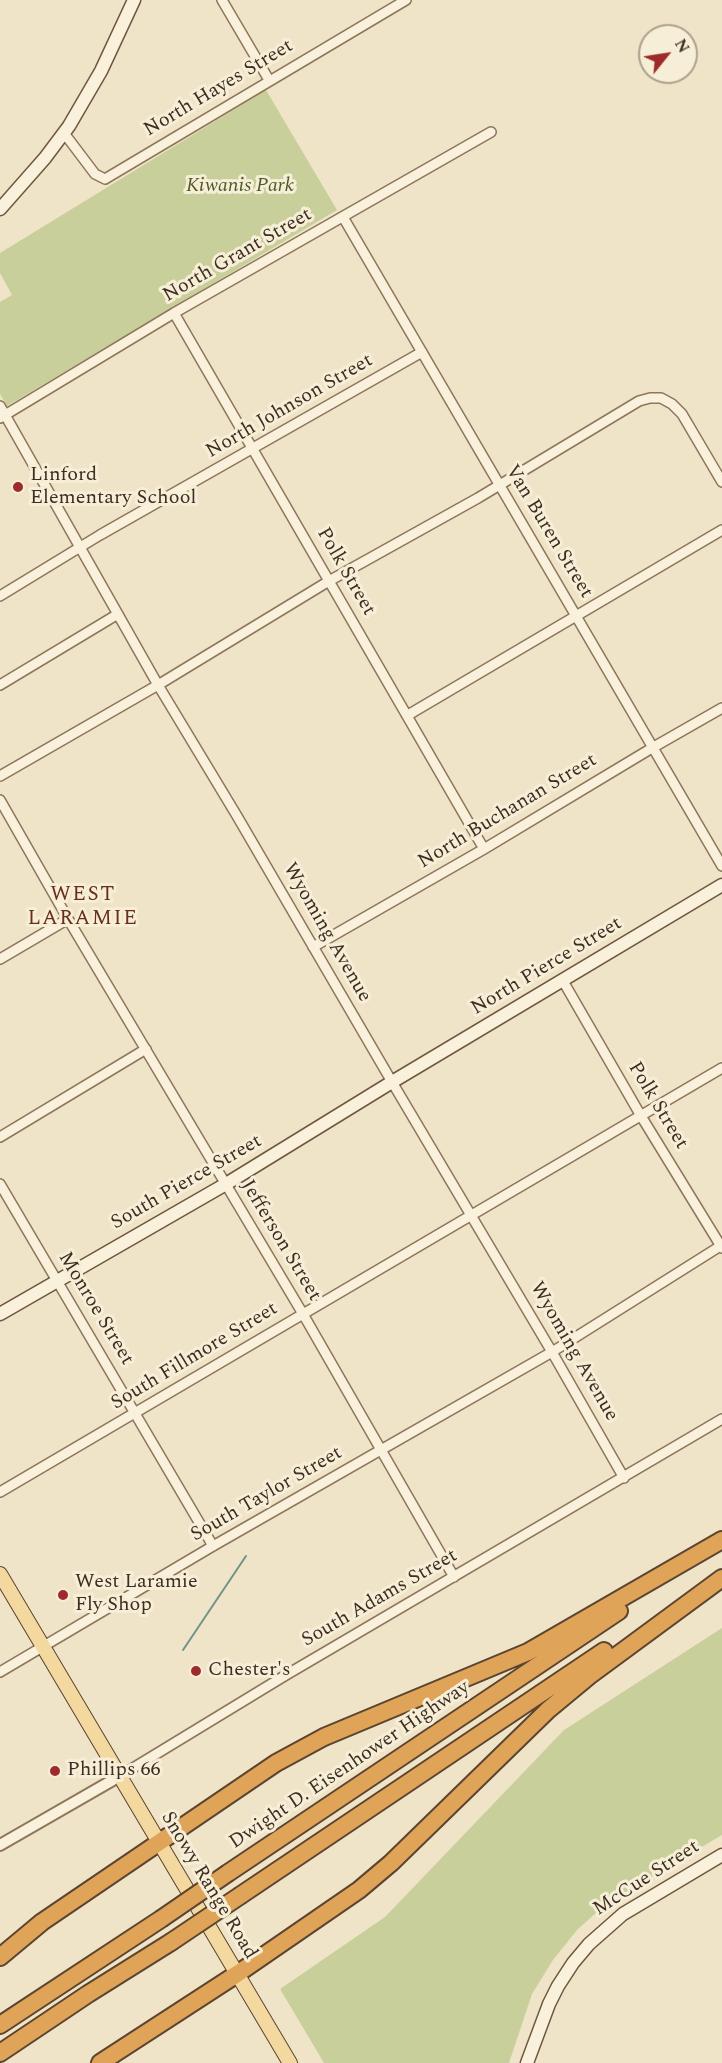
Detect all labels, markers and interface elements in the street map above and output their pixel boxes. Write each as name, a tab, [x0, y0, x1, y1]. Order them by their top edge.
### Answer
north arrow	[638, 24, 698, 84]
text: N	[668, 34, 696, 58]
street label: North Hayes Street	[140, 35, 298, 143]
park label: Kiwanis Park	[186, 175, 294, 199]
street label: North Grant Street	[159, 204, 317, 308]
street label: North Johnson Street	[202, 349, 378, 465]
street label: Van Buren Street	[499, 461, 597, 603]
place label: Linford Elementary School	[30, 464, 196, 511]
marker: Linford Elementary School	[11, 480, 25, 494]
street label: Polk Street	[310, 524, 380, 620]
street label: North Buchanan Street	[414, 749, 602, 875]
street label: Wyoming Avenue	[276, 859, 376, 1007]
district label: WEST LARAMIE	[28, 883, 138, 933]
street label: North Pierce Street	[467, 912, 627, 1022]
street label: Polk Street	[622, 1058, 692, 1154]
street label: South Pierce Street	[107, 1130, 267, 1236]
street label: Jefferson Street	[234, 1176, 326, 1306]
street label: Monroe Street	[52, 1248, 138, 1370]
street label: Wyoming Avenue	[523, 1278, 623, 1426]
street label: South Fillmore Street	[107, 1298, 283, 1416]
street label: South Taylor Street	[187, 1442, 347, 1548]
street label: South Adams Street	[298, 1545, 462, 1653]
place label: West Laramie Fly Shop	[75, 1571, 198, 1618]
marker: West Laramie Fly Shop	[56, 1588, 70, 1602]
place label: Chester's	[208, 1659, 291, 1683]
marker: Chester's	[189, 1664, 203, 1678]
street label: Dwight D. Eisenhower Highway	[225, 1676, 475, 1856]
place label: Phillips 66	[67, 1759, 161, 1783]
marker: Phillips 66	[48, 1764, 62, 1778]
street label: Snowy Range Road	[154, 1808, 262, 1964]
street label: McCue Street	[589, 1836, 705, 1922]

